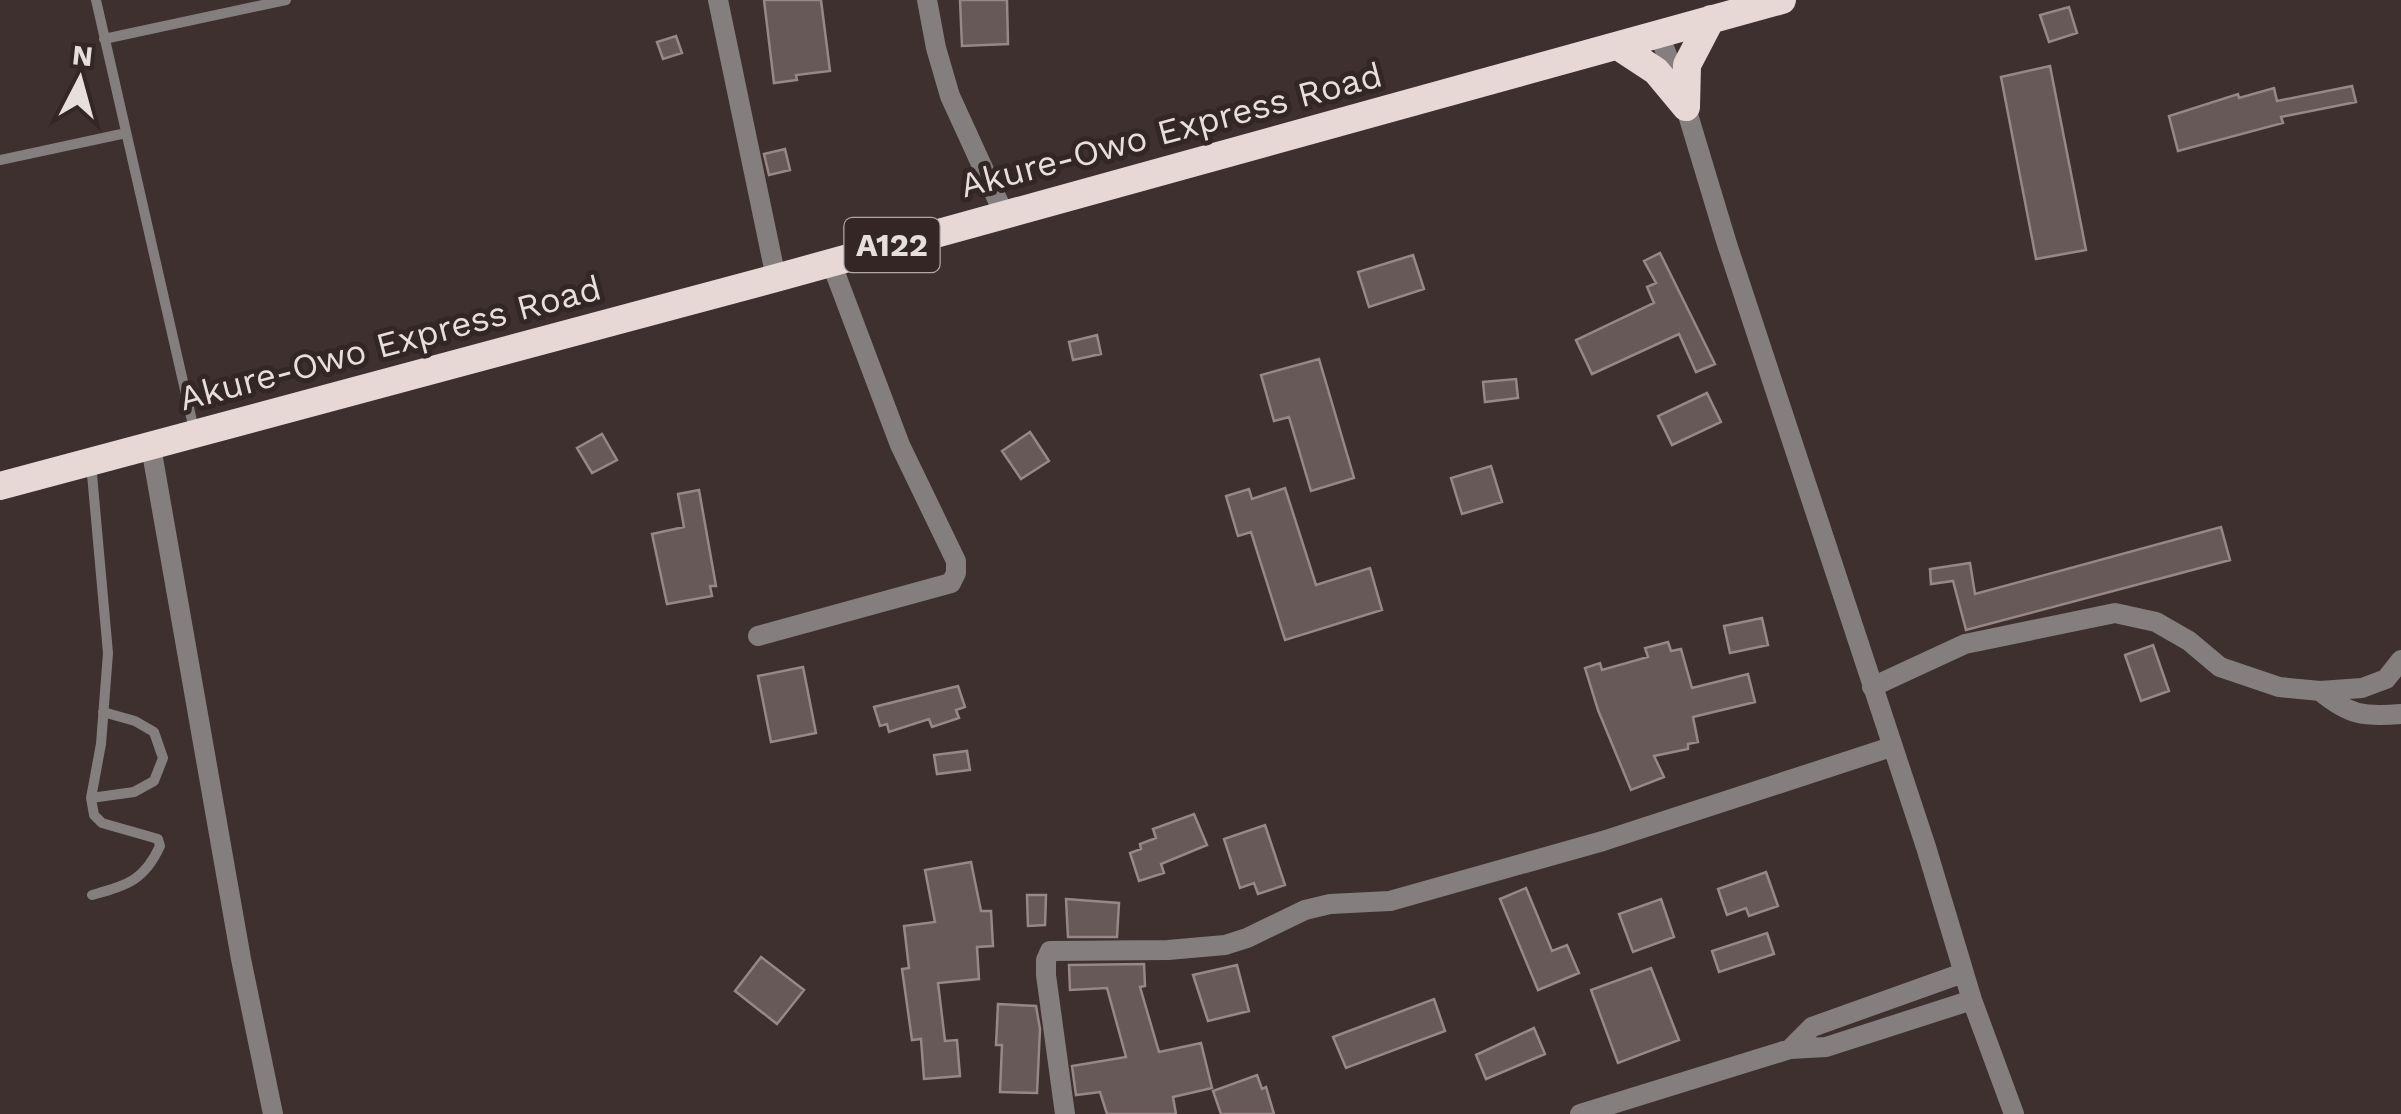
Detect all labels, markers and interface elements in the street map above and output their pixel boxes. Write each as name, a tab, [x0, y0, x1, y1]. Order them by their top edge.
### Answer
north arrow	[30, 30, 130, 130]
text: N	[71, 38, 95, 73]
street label: Akure-Owo Express Road	[956, 53, 1386, 207]
road number: A122	[844, 218, 940, 272]
street label: Akure-Owo Express Road	[175, 266, 605, 420]

